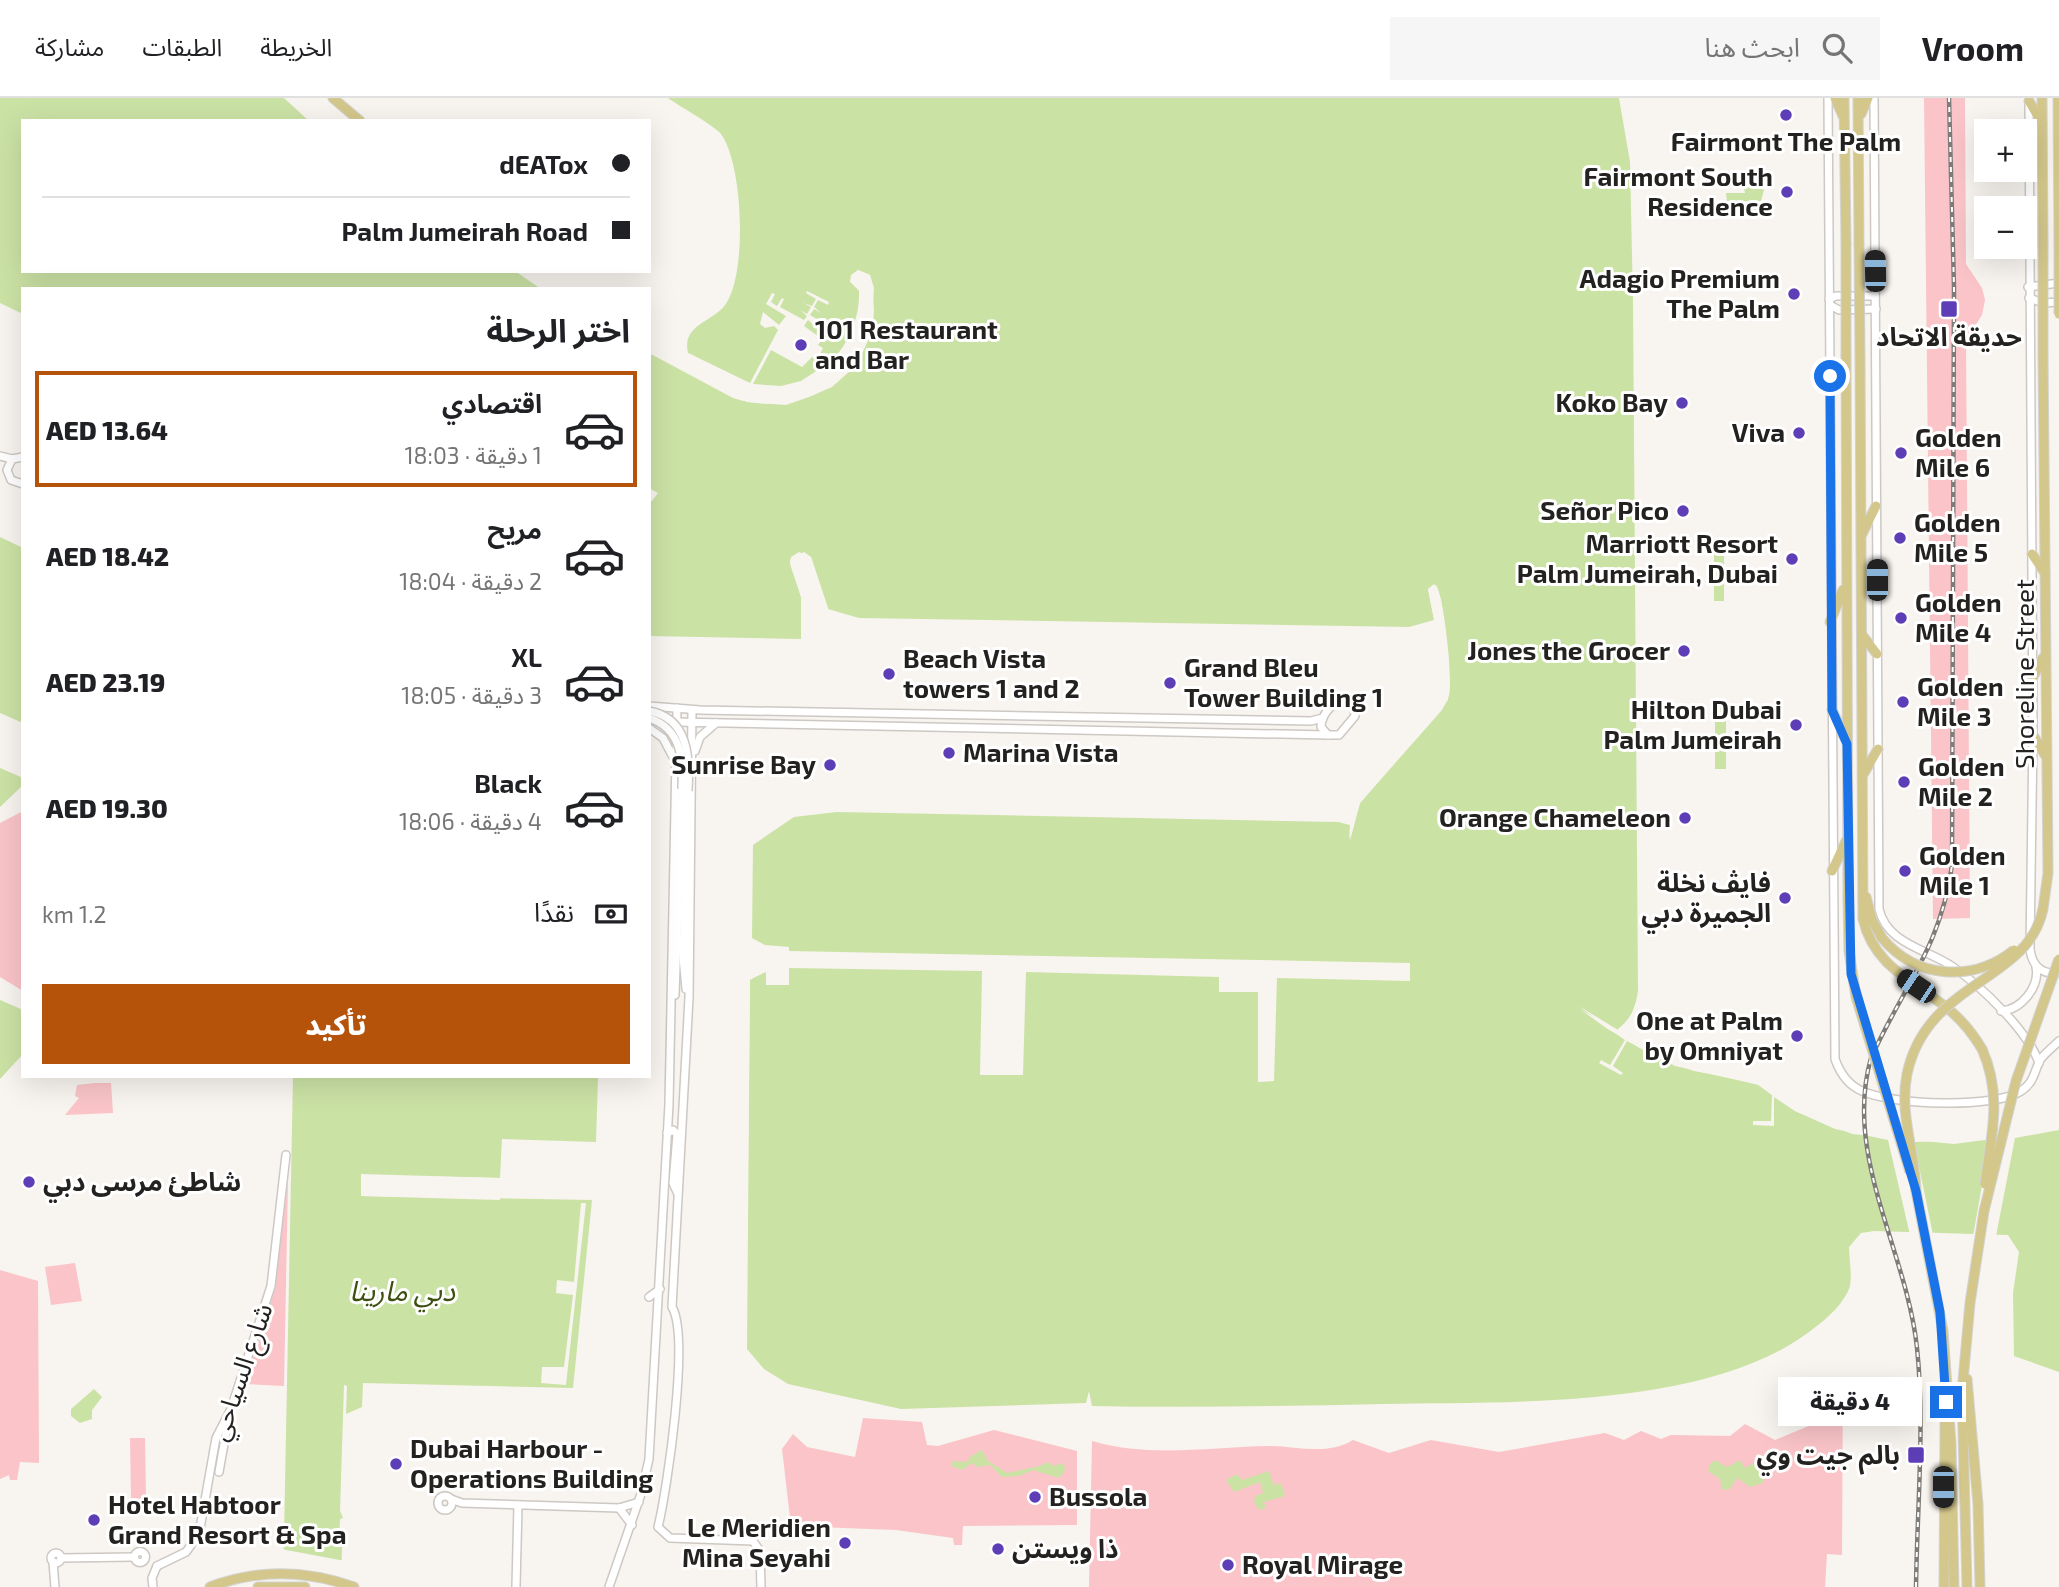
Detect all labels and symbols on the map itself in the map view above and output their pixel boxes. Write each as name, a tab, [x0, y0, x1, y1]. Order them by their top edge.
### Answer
marker: Fairmont The Palm	[1778, 107, 1794, 123]
place label: Fairmont The Palm	[1671, 125, 1901, 156]
place label: Fairmont South Residence	[1584, 160, 1773, 221]
marker: Fairmont South Residence	[1779, 184, 1795, 200]
car	[1865, 250, 1886, 292]
place label: Adagio Premium The Palm	[1579, 262, 1780, 323]
marker: Adagio Premium The Palm	[1786, 286, 1802, 302]
marker: حديقة الاتحاد	[1939, 299, 1959, 319]
place label: 101 Restaurant and Bar	[815, 313, 998, 374]
place label: حديقة الاتحاد	[1876, 320, 2022, 352]
marker: 101 Restaurant and Bar	[793, 337, 809, 353]
route start	[1814, 360, 1846, 392]
place label: Koko Bay	[1556, 386, 1668, 418]
marker: Koko Bay	[1674, 395, 1690, 411]
place label: Viva	[1732, 416, 1785, 447]
place label: Golden Mile 6	[1915, 421, 2002, 482]
marker: Viva	[1791, 425, 1807, 441]
marker: Golden Mile 6	[1893, 445, 1909, 461]
place label: Señor Pico	[1540, 494, 1669, 525]
marker: Señor Pico	[1675, 503, 1691, 519]
place label: Golden Mile 5	[1914, 506, 2001, 567]
place label: Marriott Resort Palm Jumeirah, Dubai	[1517, 527, 1778, 588]
marker: Golden Mile 5	[1892, 530, 1908, 546]
marker: Marriott Resort Palm Jumeirah, Dubai	[1784, 551, 1800, 567]
car	[1867, 559, 1888, 601]
street label: Shoreline Street	[2008, 579, 2039, 769]
place label: Golden Mile 4	[1915, 586, 2002, 647]
marker: Golden Mile 4	[1893, 610, 1909, 626]
place label: Jones the Grocer	[1467, 634, 1670, 665]
place label: Beach Vista towers 1 and 2	[903, 642, 1080, 703]
marker: Jones the Grocer	[1676, 643, 1692, 659]
place label: Grand Bleu Tower Building 1	[1184, 651, 1383, 712]
marker: Beach Vista towers 1 and 2	[881, 666, 897, 682]
place label: Golden Mile 3	[1917, 670, 2004, 731]
marker: Grand Bleu Tower Building 1	[1162, 675, 1178, 691]
place label: Hilton Dubai Palm Jumeirah	[1603, 693, 1782, 754]
marker: Golden Mile 3	[1895, 694, 1911, 710]
marker: Hilton Dubai Palm Jumeirah	[1788, 717, 1804, 733]
place label: Marina Vista	[963, 736, 1118, 767]
marker: Marina Vista	[941, 745, 957, 761]
place label: Sunrise Bay	[671, 748, 816, 780]
place label: Golden Mile 2	[1918, 750, 2005, 811]
marker: Sunrise Bay	[822, 757, 838, 773]
marker: Golden Mile 2	[1896, 774, 1912, 790]
place label: Orange Chameleon	[1439, 801, 1671, 832]
marker: Orange Chameleon	[1677, 810, 1693, 826]
place label: Golden Mile 1	[1919, 839, 2006, 900]
marker: Golden Mile 1	[1897, 863, 1913, 879]
place label: فايڤ نخلة الجميرة دبي	[1641, 866, 1771, 934]
marker: فايڤ نخلة الجميرة دبي	[1777, 890, 1793, 906]
car	[1893, 966, 1940, 1006]
place label: One at Palm by Omniyat	[1636, 1004, 1783, 1066]
marker: One at Palm by Omniyat	[1789, 1028, 1805, 1044]
place label: شاطئ مرسى دبي	[43, 1165, 241, 1203]
marker: شاطئ مرسى دبي	[21, 1174, 37, 1190]
water label: دبي مارينا	[349, 1273, 456, 1313]
street label: شارع السياحي	[202, 1299, 283, 1446]
callout: 4 دقيقة	[1778, 1378, 1922, 1426]
route end	[1930, 1386, 1962, 1418]
place label: Dubai Harbour - Operations Building	[410, 1432, 653, 1493]
place label: بالم جيت وي	[1756, 1438, 1900, 1476]
marker: بالم جيت وي	[1906, 1445, 1926, 1465]
marker: Dubai Harbour - Operations Building	[388, 1456, 404, 1472]
car	[1933, 1466, 1954, 1508]
place label: Bussola	[1049, 1480, 1147, 1511]
place label: Hotel Habtoor Grand Resort & Spa	[108, 1488, 347, 1549]
marker: Bussola	[1027, 1489, 1043, 1505]
place label: Le Meridien Mina Seyahi	[682, 1511, 831, 1573]
marker: Hotel Habtoor Grand Resort & Spa	[86, 1512, 102, 1528]
place label: ذا ويستن	[1012, 1532, 1119, 1564]
marker: Le Meridien Mina Seyahi	[837, 1535, 853, 1551]
marker: ذا ويستن	[990, 1541, 1006, 1557]
place label: Royal Mirage	[1242, 1548, 1403, 1580]
marker: Royal Mirage	[1220, 1557, 1236, 1573]

